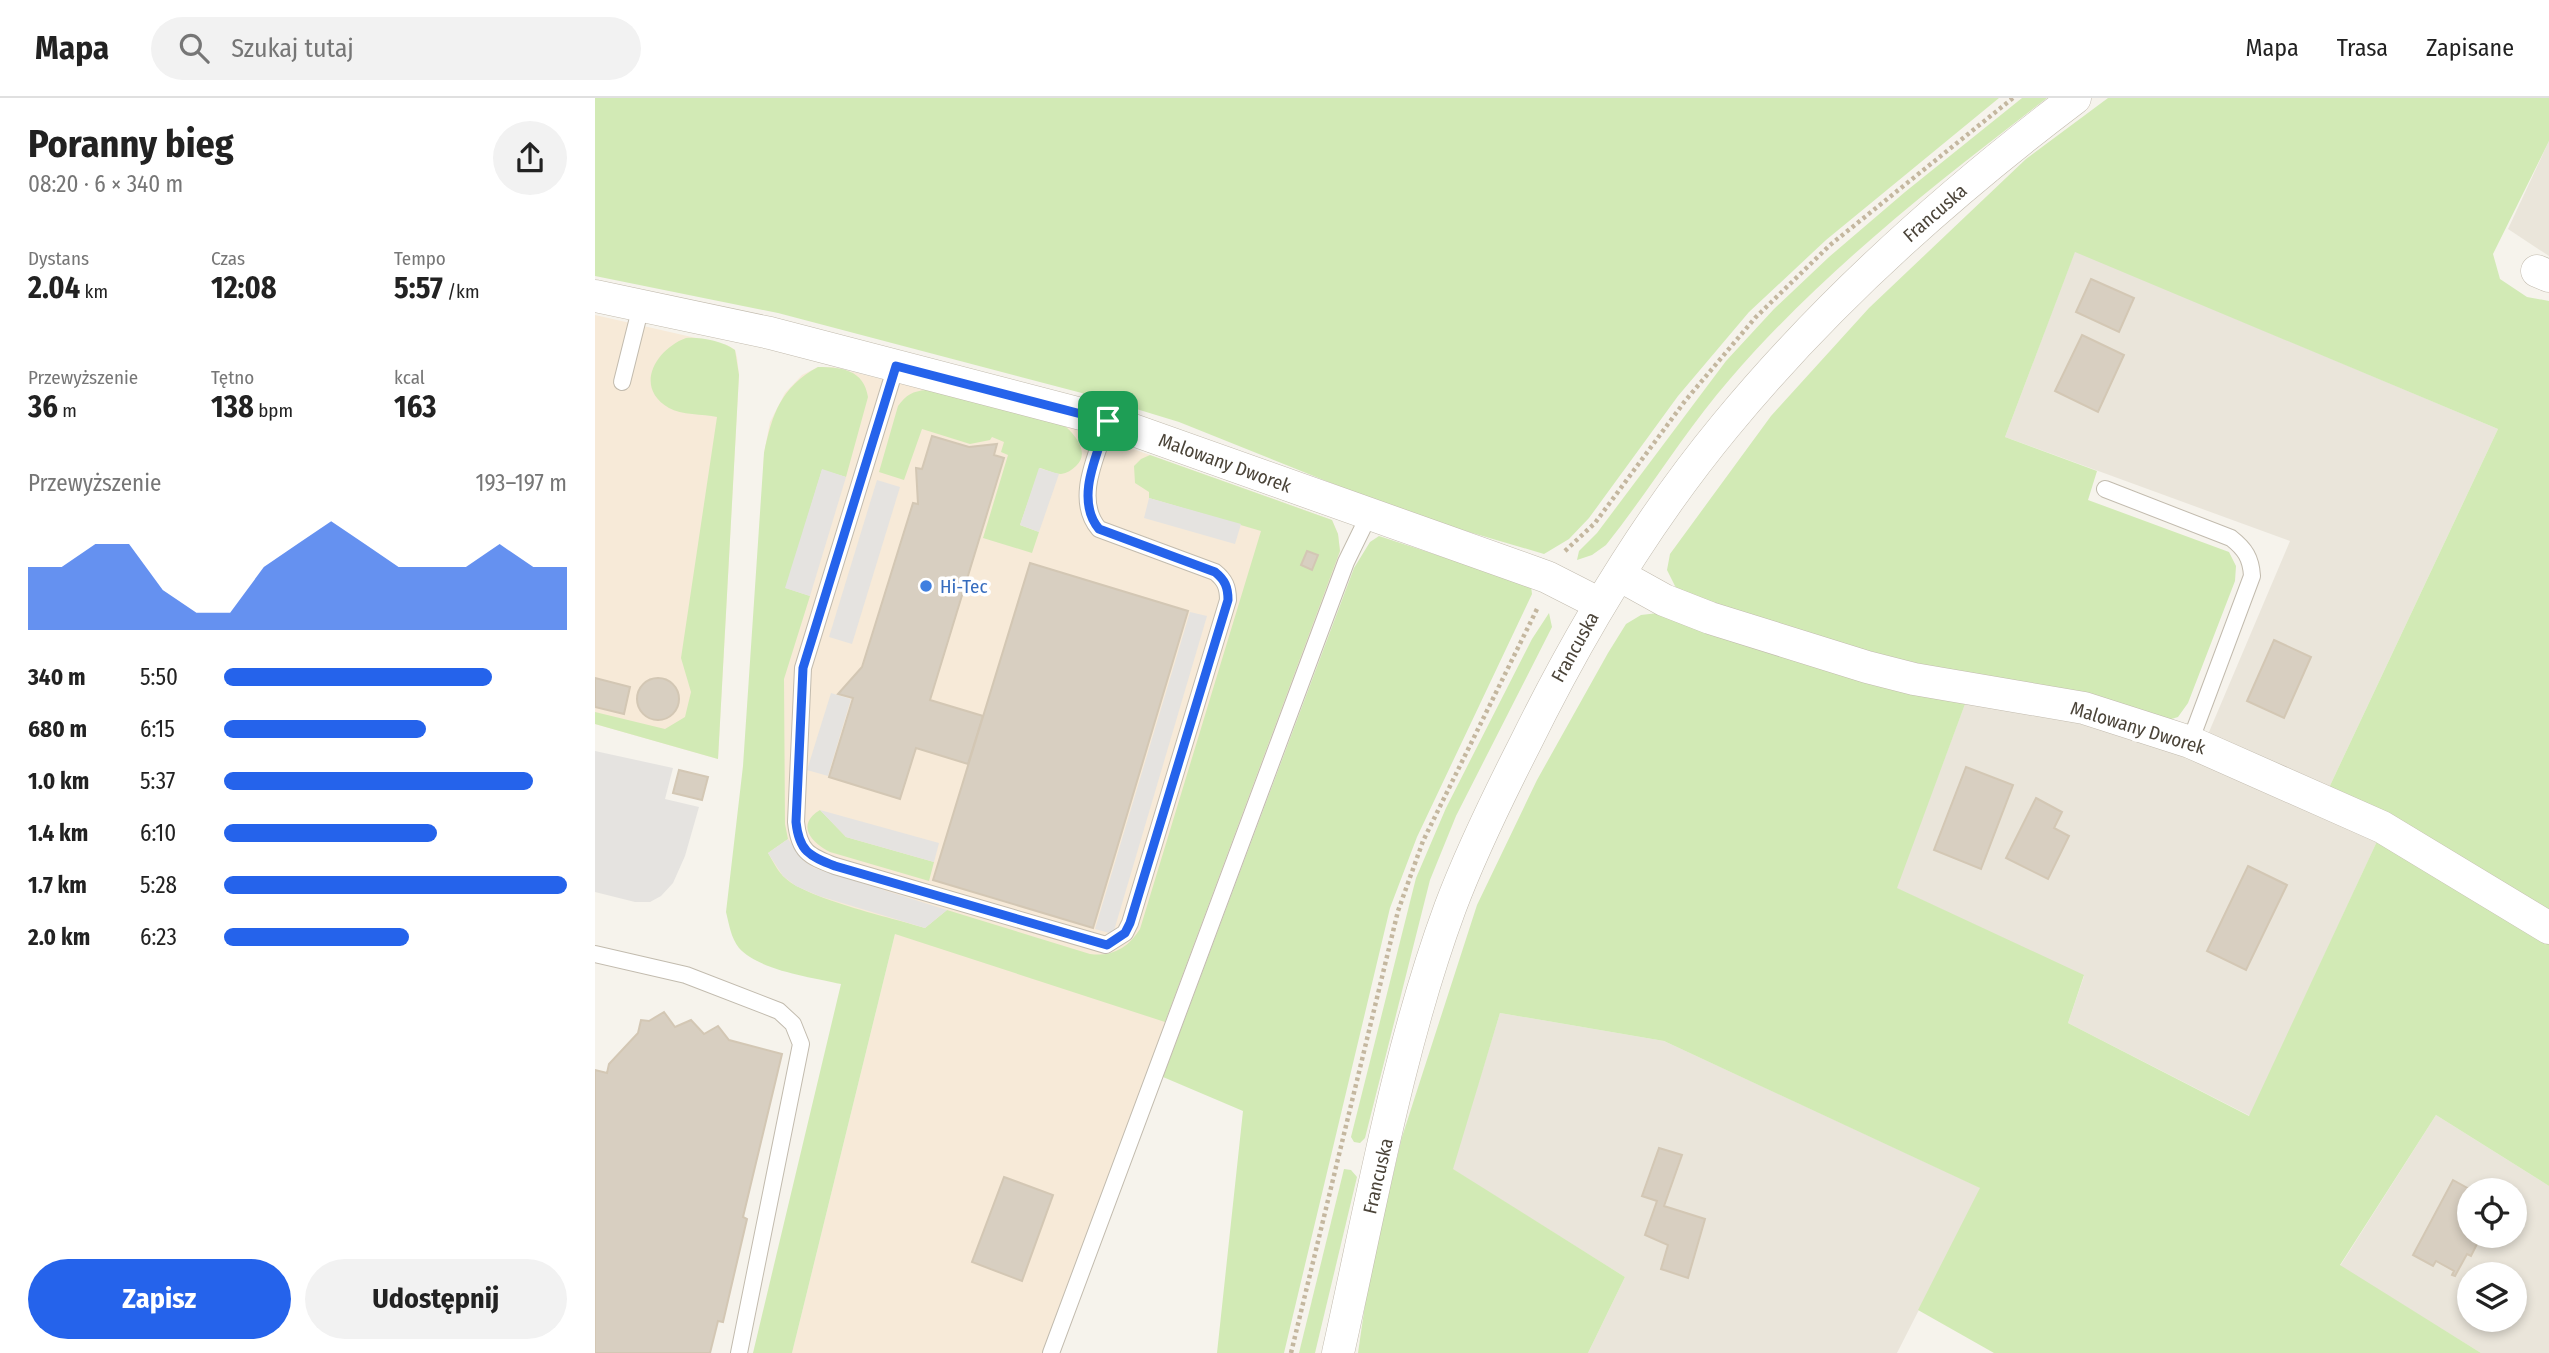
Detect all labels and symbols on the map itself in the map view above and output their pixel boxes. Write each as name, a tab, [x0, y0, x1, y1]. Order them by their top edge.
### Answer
street label: Francuska	[1898, 179, 1972, 247]
pin	[1078, 391, 1138, 451]
street label: Malowany Dworek	[1155, 428, 1295, 498]
place label: Hi-Tec	[940, 575, 988, 598]
marker: Hi-Tec	[918, 578, 934, 594]
street label: Francuska	[1546, 608, 1604, 686]
street label: Malowany Dworek	[2068, 697, 2208, 759]
street label: Francuska	[1358, 1136, 1398, 1216]

